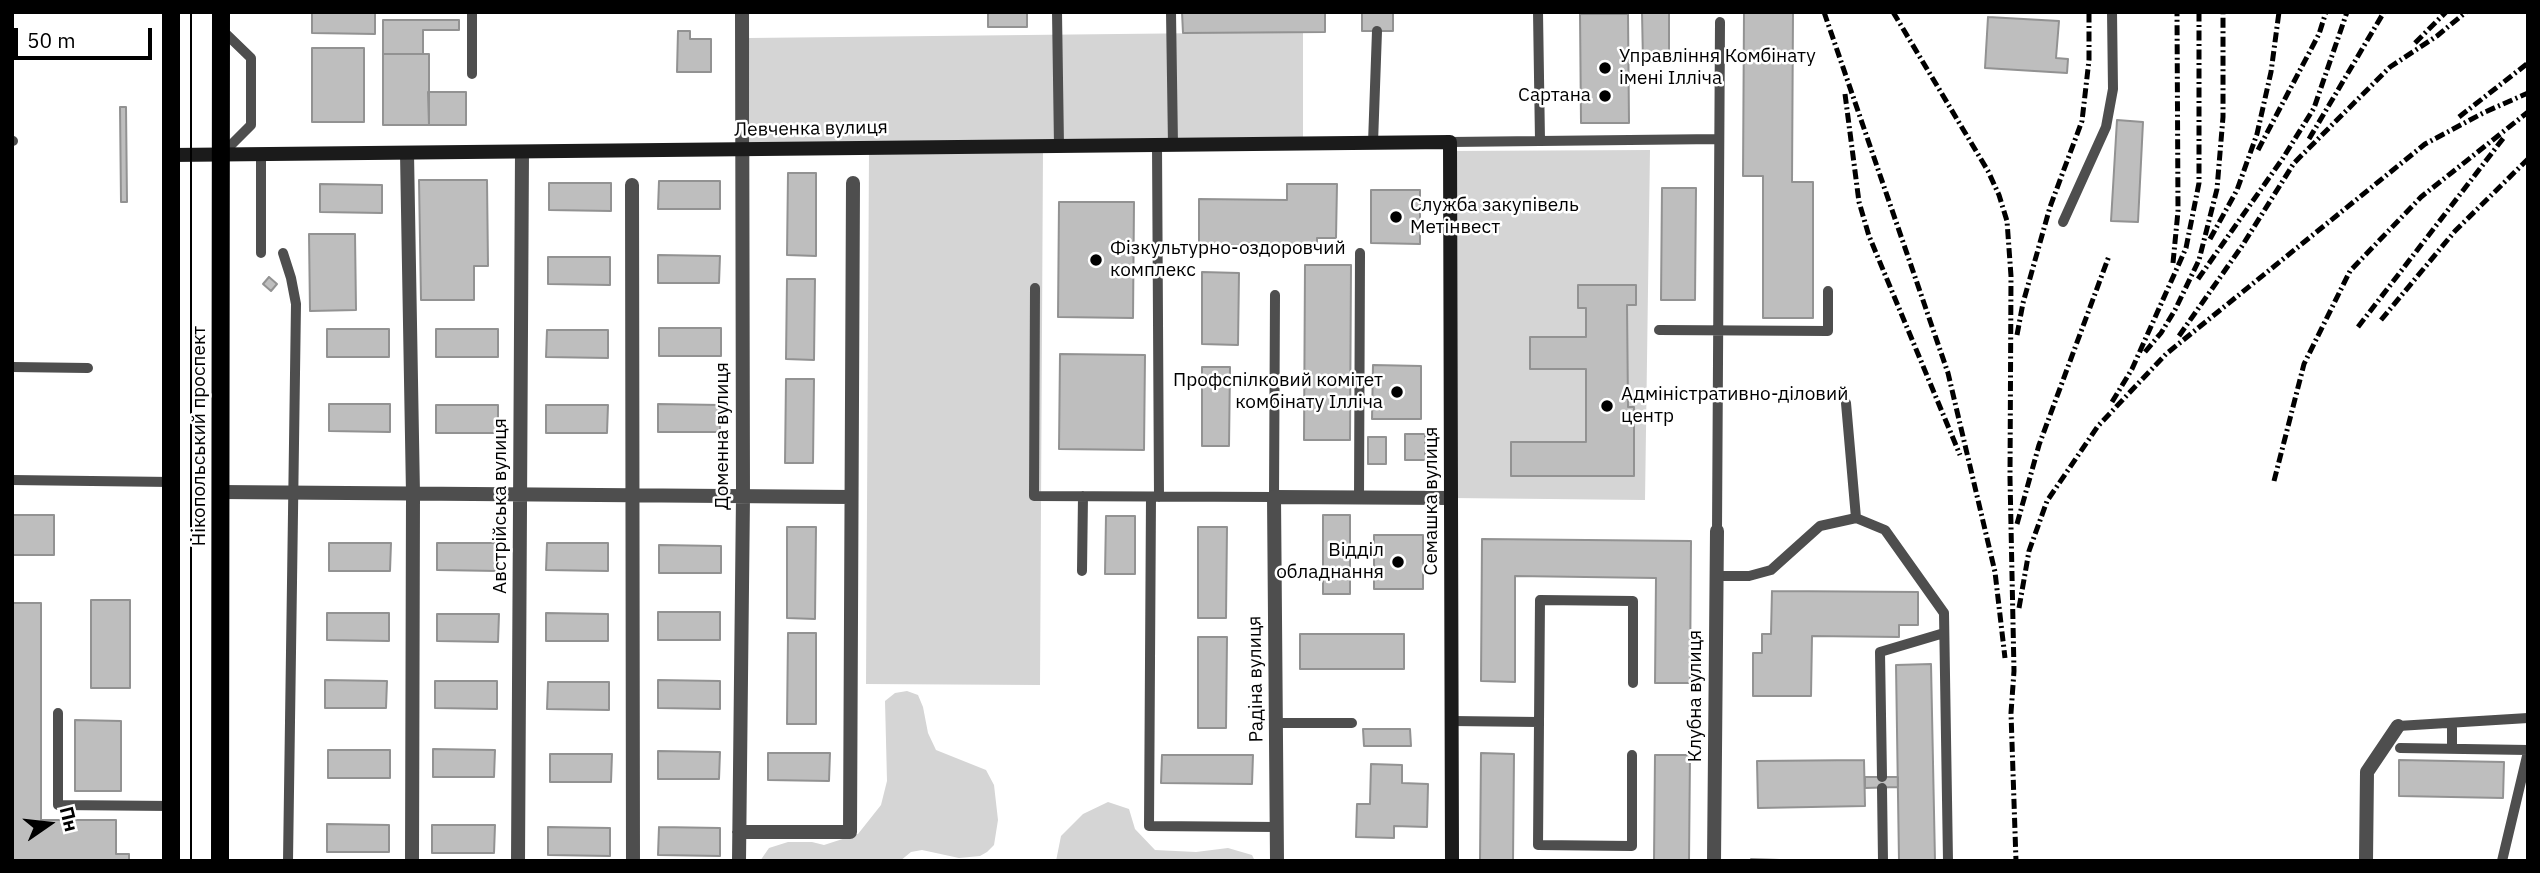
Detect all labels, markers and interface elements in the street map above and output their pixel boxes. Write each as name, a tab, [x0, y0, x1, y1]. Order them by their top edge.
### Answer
scale bar	[18, 14, 156, 58]
text: 50 m	[27, 26, 76, 54]
place label: Управління Комбінату імені Ілліча	[1619, 46, 1816, 90]
marker: Управління Комбінату імені Ілліча	[1597, 60, 1613, 76]
place label: Сартана	[1518, 85, 1591, 107]
marker: Сартана	[1597, 88, 1613, 104]
street label: Левченка вулиця	[734, 116, 888, 142]
place label: Служба закупівель Метінвест	[1410, 195, 1579, 239]
marker: Служба закупівель Метінвест	[1388, 209, 1404, 225]
place label: Фізкультурно-оздоровчий комплекс	[1110, 238, 1346, 282]
marker: Фізкультурно-оздоровчий комплекс	[1088, 252, 1104, 268]
street label: Нікопольський проспект	[189, 326, 211, 546]
street label: Доменна вулиця	[712, 362, 734, 510]
place label: Профспілковий комітет комбінату Ілліча	[1173, 370, 1383, 414]
marker: Профспілковий комітет комбінату Ілліча	[1389, 384, 1405, 400]
place label: Адміністративно-діловий центр	[1621, 384, 1848, 428]
marker: Адміністративно-діловий центр	[1599, 398, 1615, 414]
street label: Австрійська вулиця	[490, 418, 512, 594]
street label: Семашка вулиця	[1421, 427, 1443, 575]
place label: Відділ обладнання	[1276, 540, 1384, 584]
marker: Відділ обладнання	[1390, 554, 1406, 570]
street label: Радіна вулиця	[1243, 615, 1269, 743]
street label: Клубна вулиця	[1685, 630, 1707, 762]
north arrow	[14, 789, 84, 859]
text: Пн	[55, 804, 84, 834]

